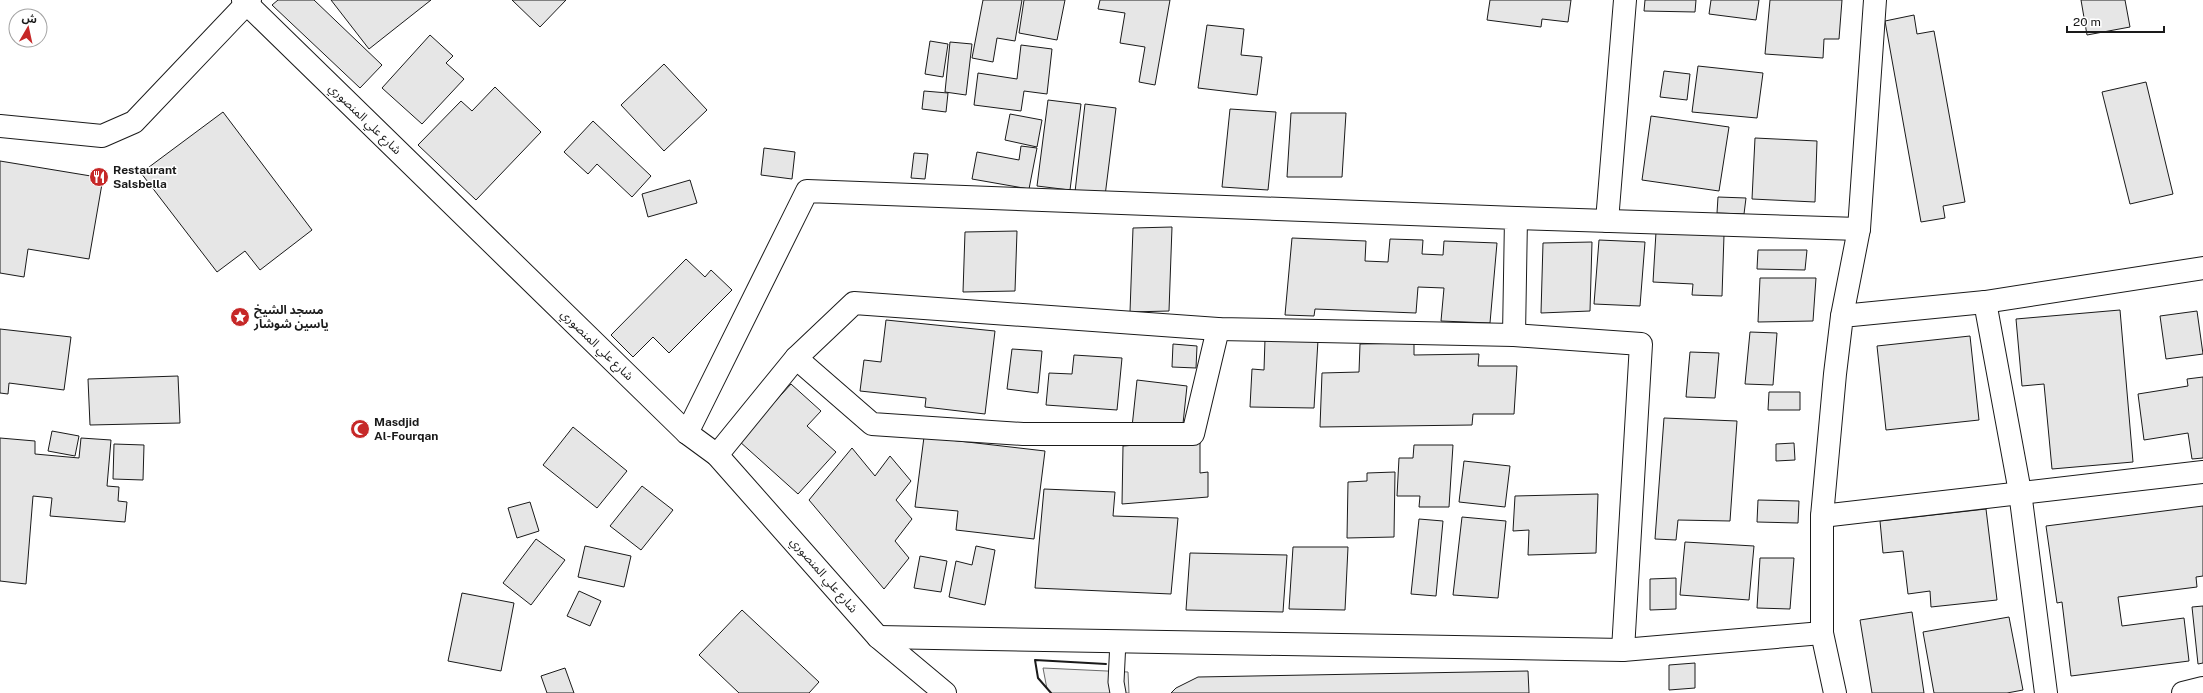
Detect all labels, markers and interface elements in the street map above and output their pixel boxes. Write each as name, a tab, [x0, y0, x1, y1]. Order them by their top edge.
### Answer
north arrow	[8, 8, 48, 48]
scale bar	[2067, 8, 2164, 34]
text: ش	[21, 11, 38, 26]
text: 20 m	[2073, 15, 2101, 29]
street label: شارع علي المنصوري	[324, 81, 404, 159]
place label: Restaurant Salsbella	[113, 163, 177, 191]
restaurant icon: Restaurant Salsbella	[88, 166, 110, 188]
place label: مسجد الشيخ ياسين شوشار	[253, 303, 329, 331]
place icon: مسجد الشيخ ياسين شوشار	[229, 306, 251, 328]
street label: شارع علي المنصوري	[556, 307, 636, 385]
place label: Masdjid Al-Fourqan	[374, 415, 438, 443]
mosque icon: Masdjid Al-Fourqan	[349, 418, 371, 440]
street label: شارع علي المنصوري	[785, 534, 861, 617]

